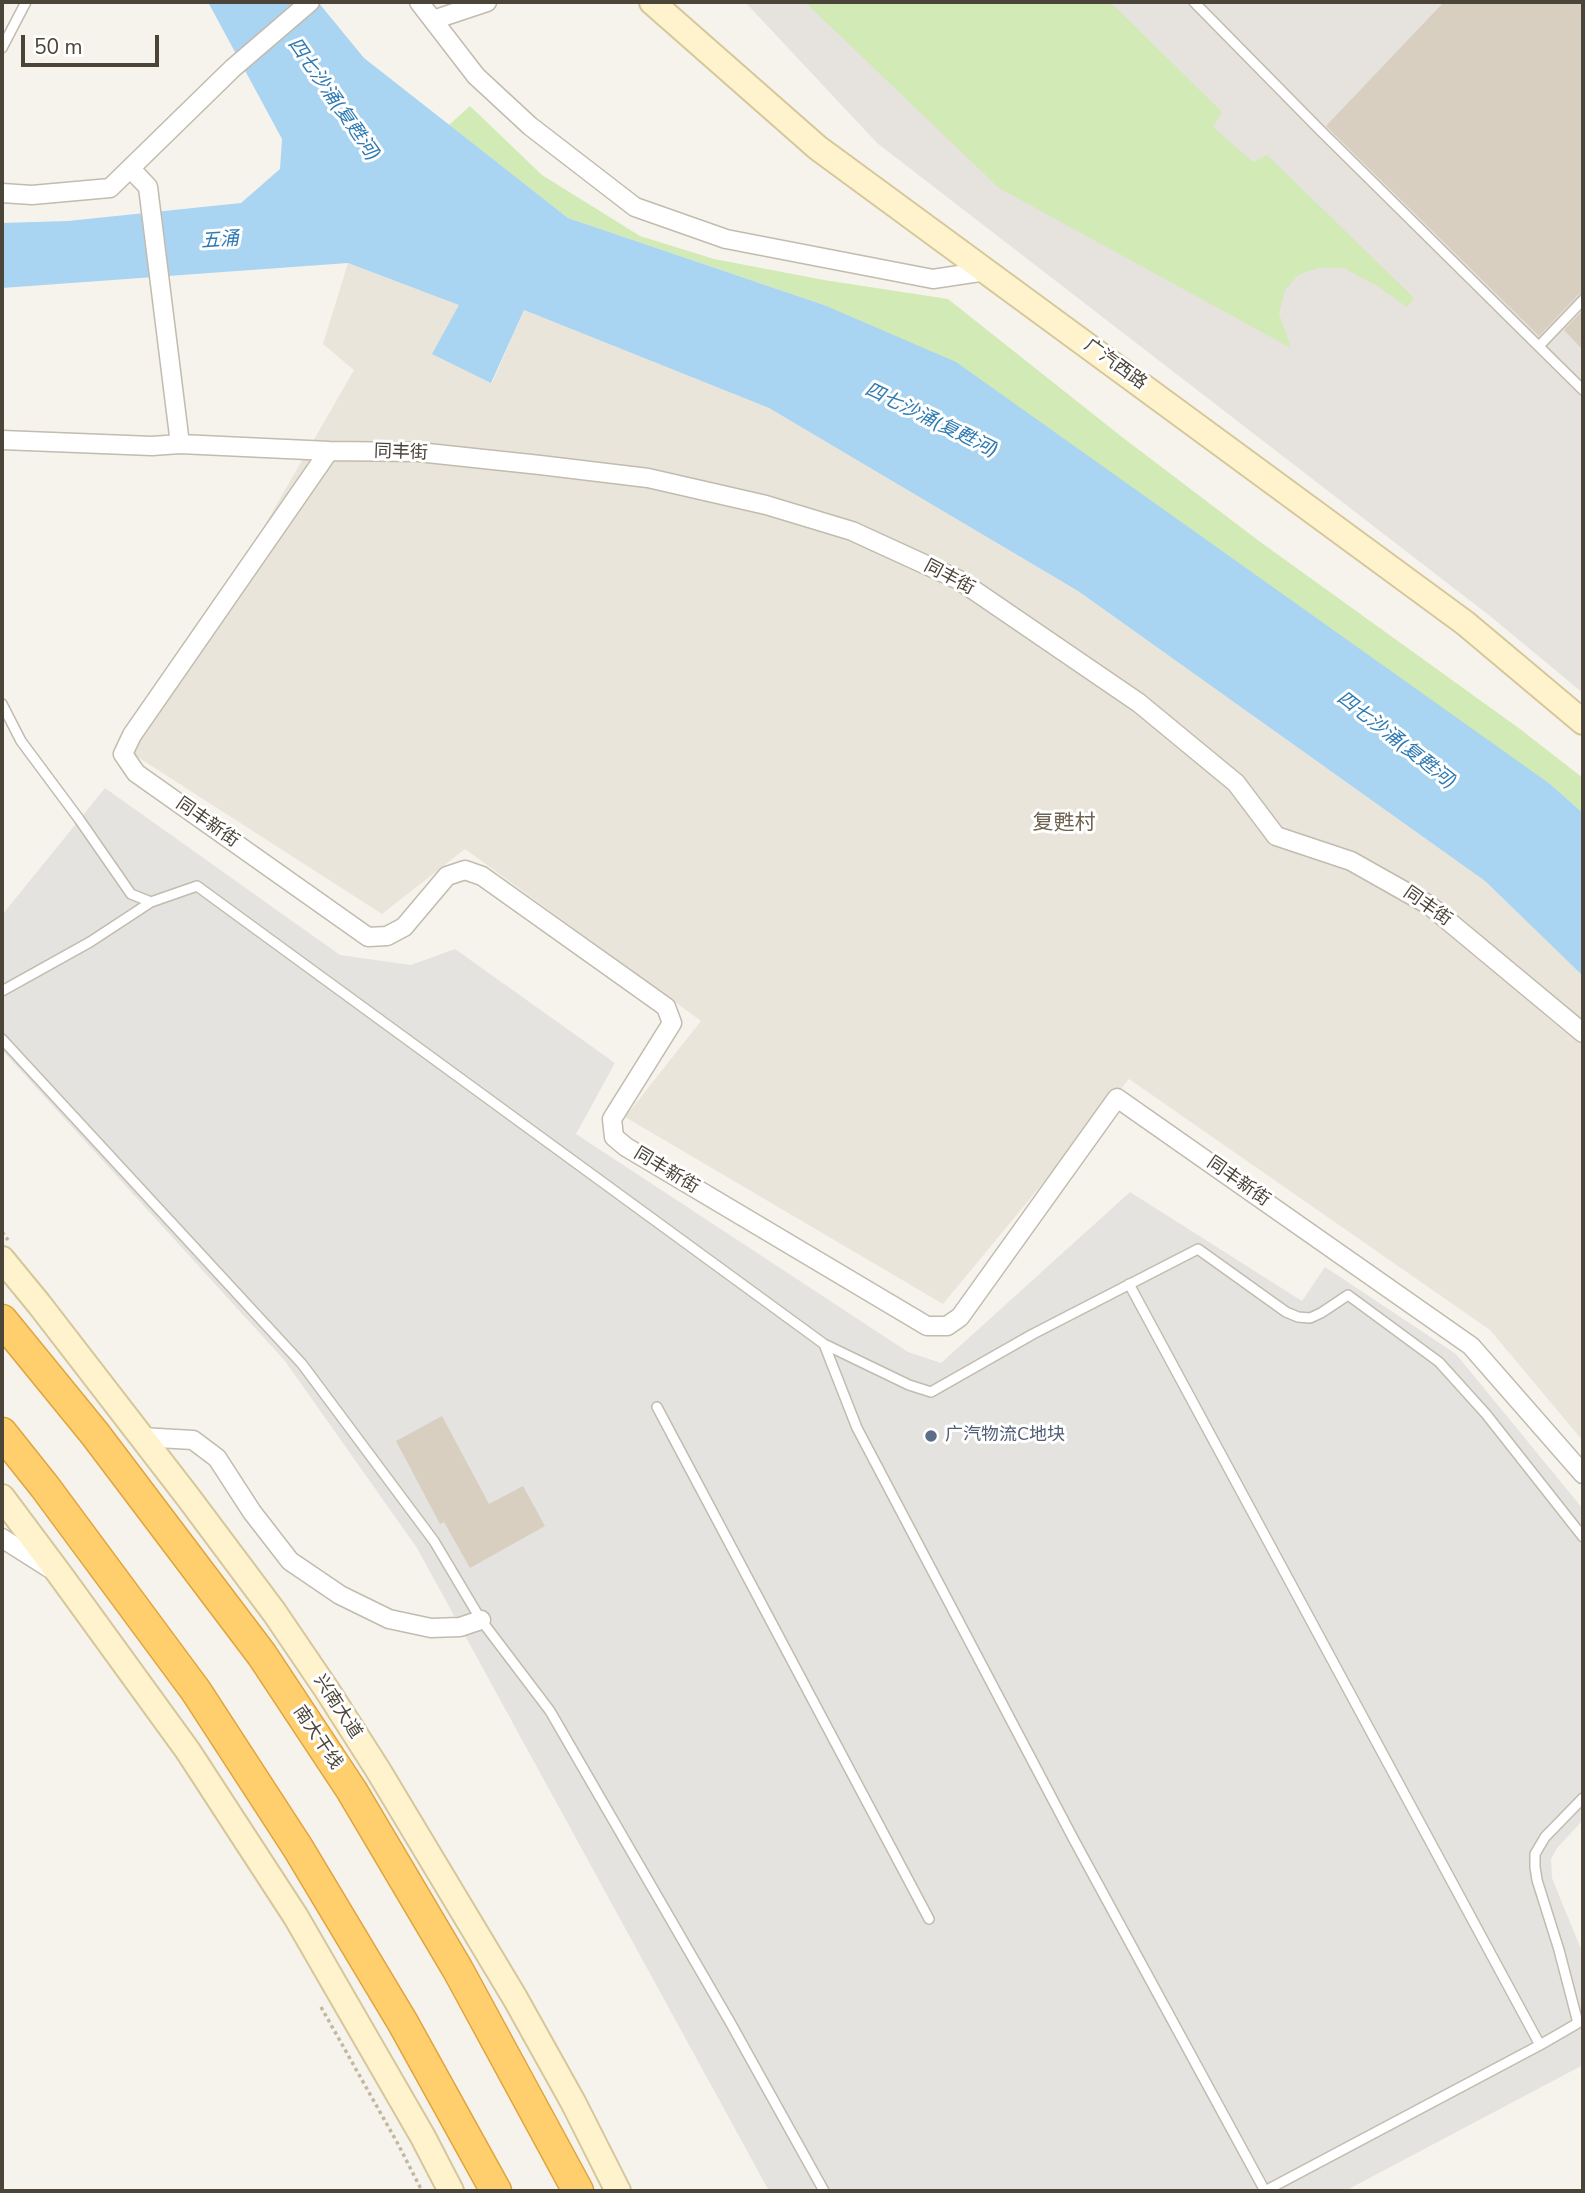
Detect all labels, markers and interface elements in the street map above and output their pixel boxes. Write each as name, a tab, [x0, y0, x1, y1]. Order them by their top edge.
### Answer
scale bar	[24, 21, 163, 65]
text: 50 m	[34, 33, 83, 61]
water label: 四七沙涌(复甦河)	[282, 34, 384, 166]
water label: 五涌	[200, 228, 240, 254]
street label: 广汽西路	[1080, 335, 1150, 395]
water label: 四七沙涌(复甦河)	[861, 379, 1001, 463]
street label: 同丰街	[374, 441, 428, 465]
street label: 同丰街	[920, 556, 978, 600]
water label: 四七沙涌(复甦河)	[1332, 687, 1460, 795]
street label: 同丰新街	[171, 794, 243, 852]
district label: 复甦村	[1033, 811, 1095, 837]
street label: 同丰街	[1399, 883, 1455, 931]
street label: 同丰新街	[630, 1143, 702, 1199]
street label: 同丰新街	[1202, 1153, 1274, 1211]
place label: 广汽物流C地块	[945, 1425, 1065, 1447]
marker: 广汽物流C地块	[923, 1428, 939, 1444]
street label: 兴南大道	[308, 1671, 366, 1743]
street label: 南大干线	[288, 1702, 346, 1774]

